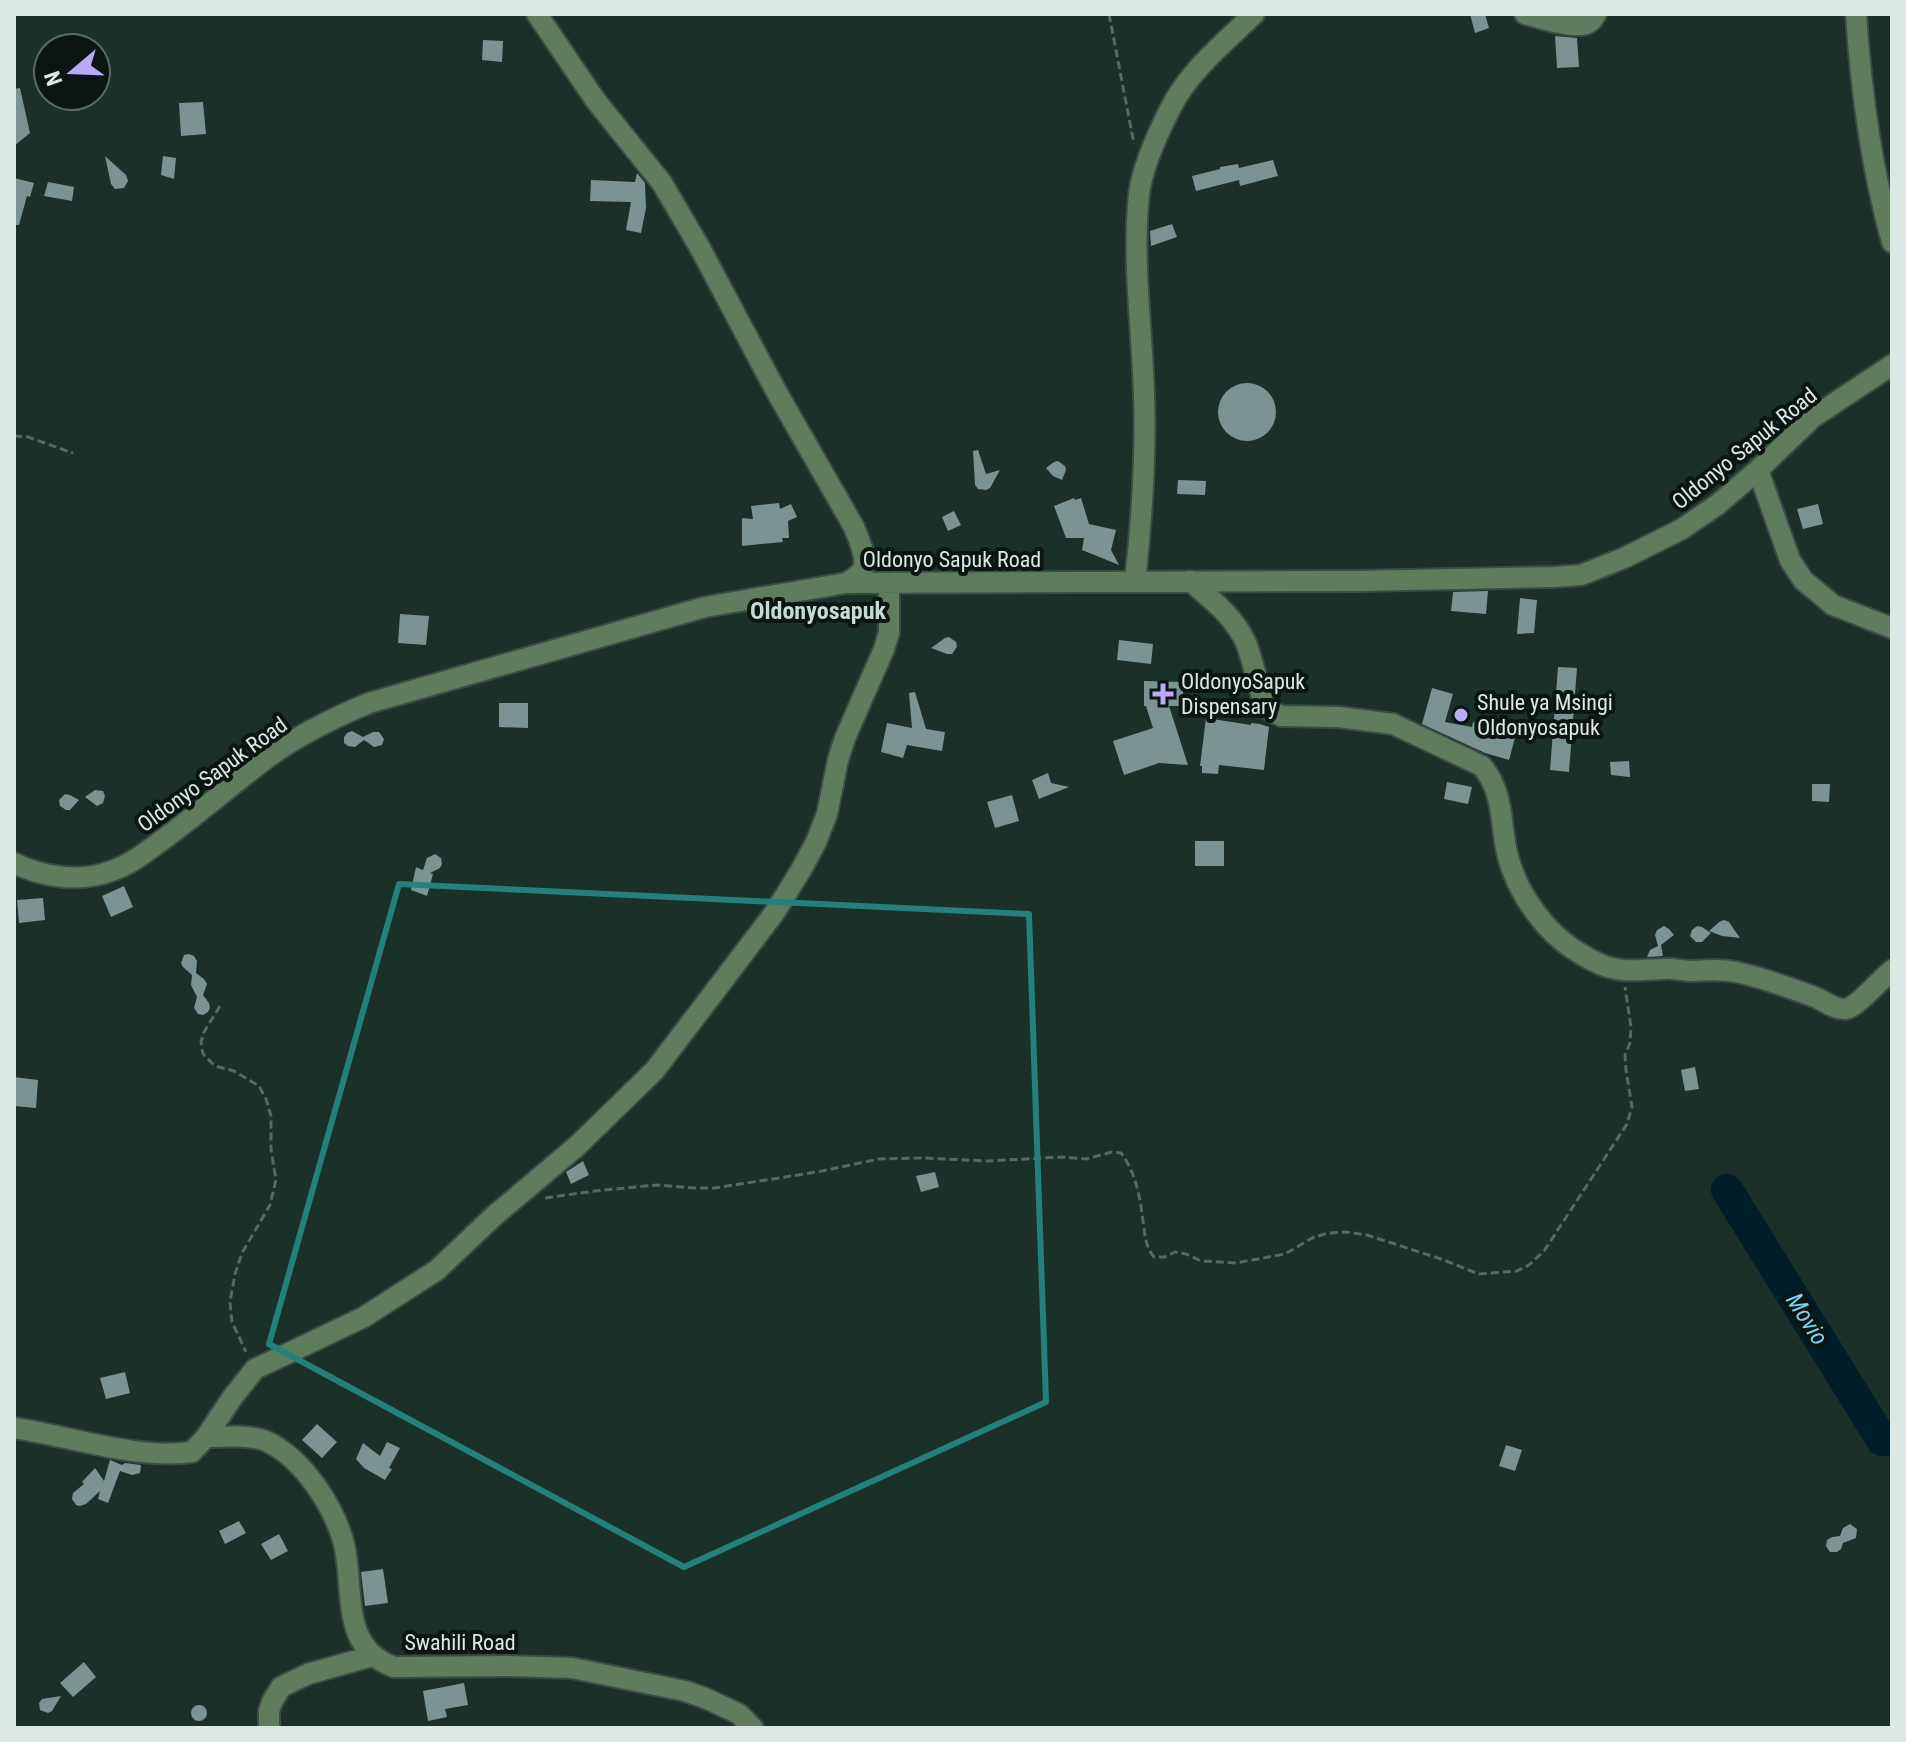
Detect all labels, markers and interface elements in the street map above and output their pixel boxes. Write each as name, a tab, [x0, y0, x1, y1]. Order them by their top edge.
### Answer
north arrow	[32, 32, 112, 112]
text: N	[40, 68, 68, 89]
street label: Oldonyo Sapuk Road	[1667, 382, 1822, 514]
street label: Oldonyo Sapuk Road	[863, 547, 1041, 572]
district label: Oldonyosapuk	[750, 597, 887, 625]
place label: OldonyoSapuk Dispensary	[1181, 669, 1305, 719]
marker: OldonyoSapuk Dispensary	[1152, 683, 1174, 705]
place label: Shule ya Msingi Oldonyosapuk	[1477, 690, 1613, 740]
marker: Shule ya Msingi Oldonyosapuk	[1452, 706, 1470, 724]
street label: Oldonyo Sapuk Road	[133, 712, 292, 837]
water label: Movio	[1780, 1288, 1834, 1350]
street label: Swahili Road	[404, 1630, 516, 1655]

